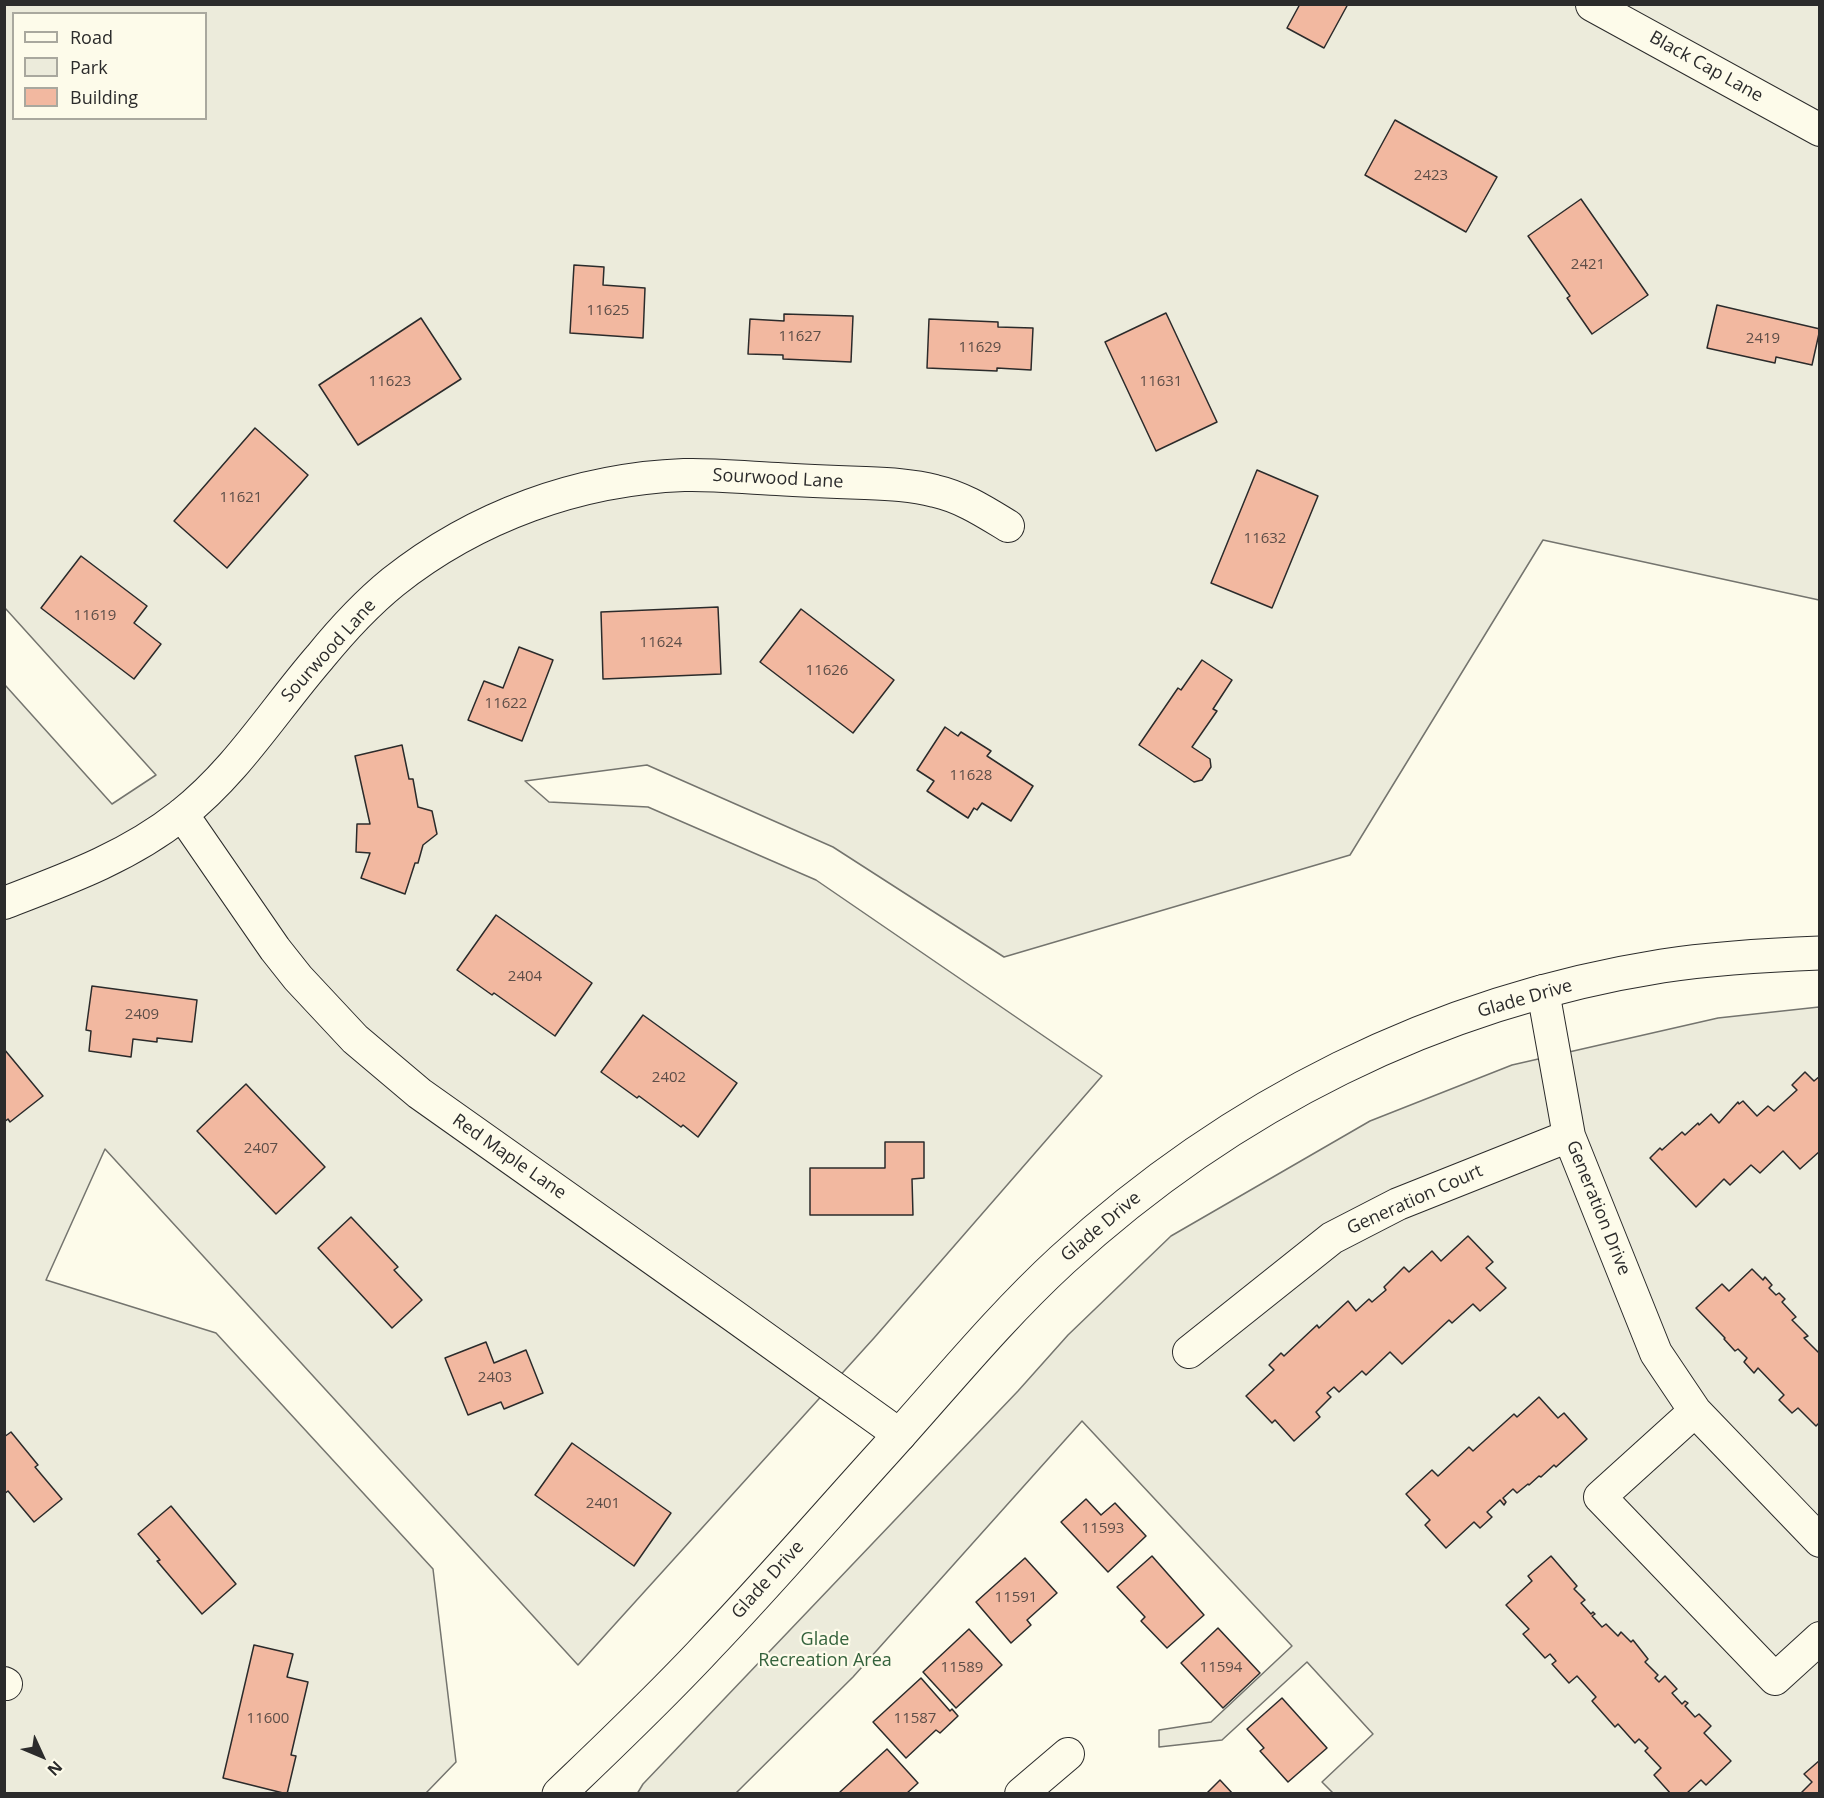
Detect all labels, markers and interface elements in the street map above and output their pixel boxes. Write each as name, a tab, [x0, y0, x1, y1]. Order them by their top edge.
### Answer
legend	[12, 12, 207, 120]
text: Road	[70, 25, 113, 49]
street label: Black Cap Lane	[1645, 27, 1767, 107]
text: Park	[70, 55, 108, 79]
text: Building	[70, 85, 138, 109]
house number: 2423	[1414, 167, 1448, 185]
house number: 2421	[1571, 256, 1605, 274]
house number: 11625	[587, 302, 629, 320]
house number: 11627	[779, 328, 821, 346]
house number: 2419	[1746, 330, 1780, 348]
house number: 11629	[959, 339, 1001, 357]
house number: 11623	[369, 373, 411, 391]
house number: 11631	[1140, 373, 1182, 391]
street label: Sourwood Lane	[712, 465, 844, 493]
house number: 11621	[220, 489, 262, 507]
house number: 11632	[1244, 530, 1286, 548]
street label: Sourwood Lane	[277, 595, 381, 707]
house number: 11619	[74, 607, 116, 625]
house number: 11624	[640, 634, 682, 652]
house number: 11626	[806, 662, 848, 680]
house number: 11622	[485, 695, 527, 713]
house number: 11628	[950, 767, 992, 785]
house number: 2404	[508, 968, 542, 986]
street label: Glade Drive	[1475, 975, 1575, 1023]
house number: 2409	[125, 1006, 159, 1024]
house number: 2402	[652, 1069, 686, 1087]
street label: Red Maple Lane	[448, 1110, 570, 1204]
street label: Generation Drive	[1561, 1138, 1635, 1278]
house number: 2407	[244, 1140, 278, 1158]
street label: Generation Court	[1344, 1160, 1486, 1240]
street label: Glade Drive	[1057, 1187, 1145, 1267]
house number: 2403	[478, 1369, 512, 1387]
house number: 2401	[586, 1495, 620, 1513]
house number: 11593	[1082, 1520, 1124, 1538]
street label: Glade Drive	[727, 1537, 809, 1623]
house number: 11591	[995, 1589, 1037, 1607]
park label: Glade Recreation Area	[758, 1629, 892, 1672]
house number: 11589	[941, 1659, 983, 1677]
house number: 11594	[1200, 1659, 1242, 1677]
house number: 11600	[247, 1710, 289, 1728]
house number: 11587	[894, 1710, 936, 1728]
north arrow	[12, 1726, 72, 1786]
text: N	[43, 1756, 67, 1781]

